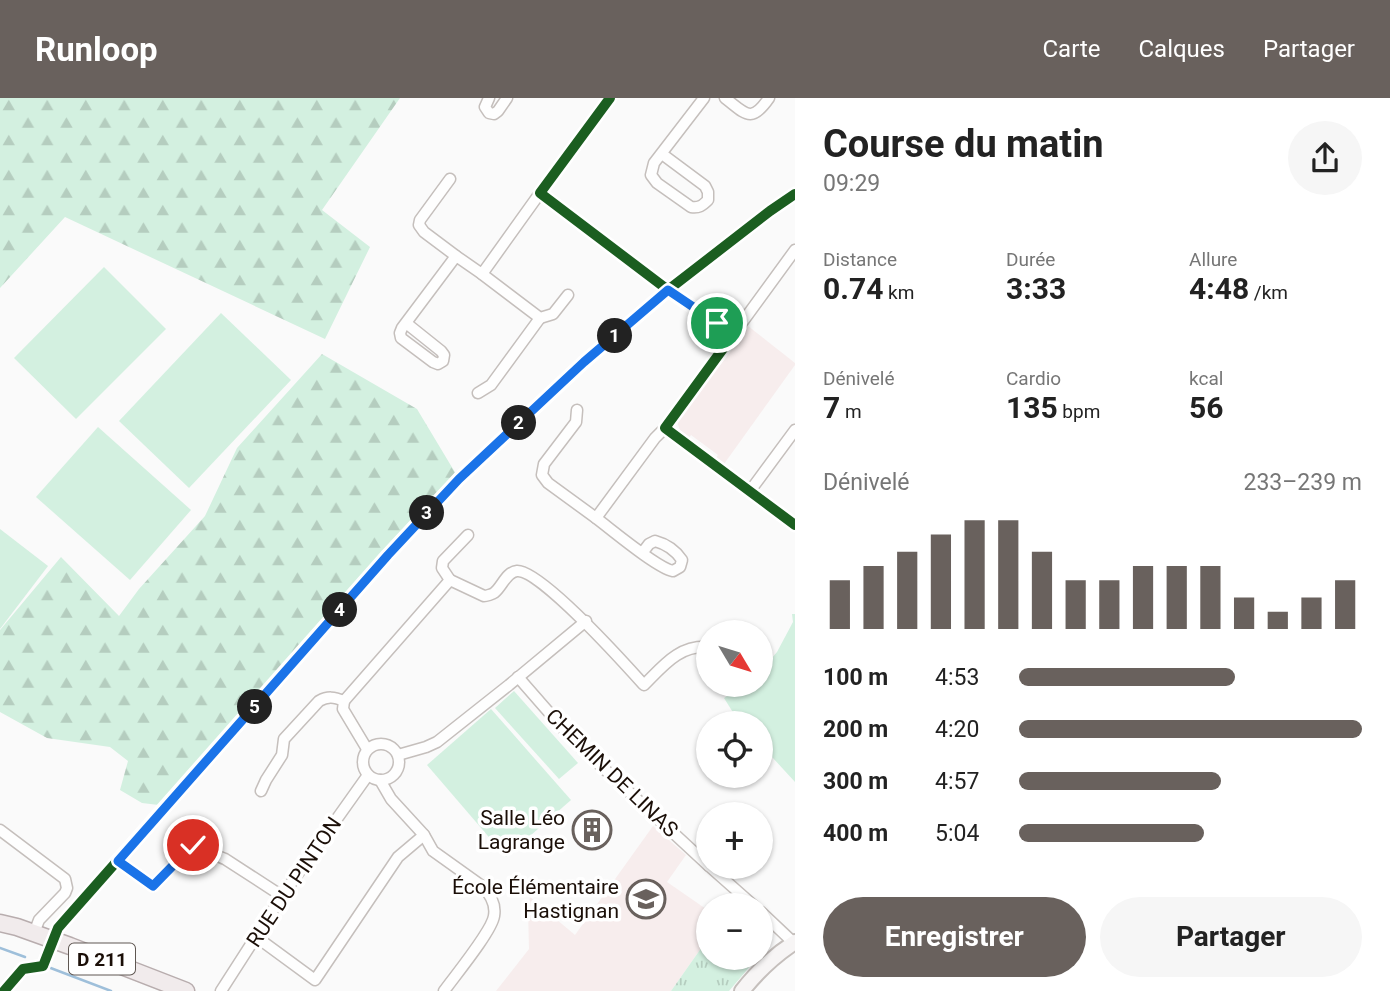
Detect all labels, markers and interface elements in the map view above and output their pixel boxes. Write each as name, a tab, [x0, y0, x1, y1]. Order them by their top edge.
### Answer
text: Runloop	[35, 30, 158, 69]
text: Carte	[1042, 35, 1100, 63]
text: Calques	[1138, 35, 1225, 63]
text: Partager	[1263, 35, 1355, 63]
button: share	[1288, 121, 1362, 195]
text: Course du matin	[823, 122, 1104, 166]
text: 09:29	[823, 170, 880, 197]
text: Distance	[823, 248, 897, 271]
text: Durée	[1006, 248, 1055, 271]
text: Allure	[1189, 248, 1237, 271]
text: 0.74	[823, 271, 883, 306]
text: 3:33	[1006, 271, 1066, 306]
text: 4:48	[1189, 271, 1249, 306]
text: km	[883, 281, 914, 304]
text: /km	[1249, 281, 1288, 304]
pin	[687, 293, 747, 353]
icon: arrive	[698, 304, 736, 342]
pin: 1	[598, 318, 632, 354]
text: 1	[609, 324, 620, 347]
text: Dénivelé	[823, 367, 895, 390]
text: Cardio	[1006, 367, 1061, 390]
text: kcal	[1189, 367, 1223, 390]
text: 7	[823, 390, 840, 425]
text: 135	[1006, 390, 1058, 425]
text: 56	[1189, 390, 1223, 425]
text: m	[840, 400, 862, 423]
text: bpm	[1058, 400, 1100, 423]
pin: 2	[502, 406, 536, 440]
text: 2	[513, 411, 524, 434]
text: Dénivelé	[823, 469, 910, 496]
text: 233–239 m	[1243, 469, 1362, 496]
pin: 3	[410, 496, 444, 530]
text: 3	[421, 501, 432, 524]
pin: 4	[322, 592, 358, 628]
text: 4	[334, 598, 345, 621]
north arrow	[696, 620, 774, 696]
map controls	[696, 620, 773, 970]
text: 100 m	[823, 664, 888, 691]
text: 4:53	[935, 664, 979, 691]
pin: 5	[238, 690, 272, 724]
text: 5	[249, 695, 260, 718]
street label: CHEMIN DE LINAS	[541, 704, 683, 842]
button: locate	[696, 711, 773, 788]
text: 200 m	[823, 716, 888, 743]
text: 4:20	[935, 716, 979, 743]
text: 300 m	[823, 768, 888, 795]
text: 4:57	[935, 768, 979, 795]
button: +	[696, 802, 773, 879]
place label: Salle Léo Lagrange	[478, 806, 565, 854]
building icon: Salle Léo Lagrange	[571, 809, 613, 851]
street label: RUE DU PINTON	[242, 812, 346, 952]
pin	[163, 815, 223, 875]
text: 400 m	[823, 820, 888, 847]
text: 5:04	[935, 820, 979, 847]
icon: check	[174, 826, 212, 864]
place label: École Élémentaire Hastignan	[452, 875, 619, 923]
school or university icon: École Élémentaire Hastignan	[625, 878, 667, 920]
button: −	[696, 893, 773, 970]
button: Enregistrer	[823, 897, 1086, 977]
button: Partager	[1100, 897, 1362, 977]
road number: D 211	[69, 944, 135, 974]

